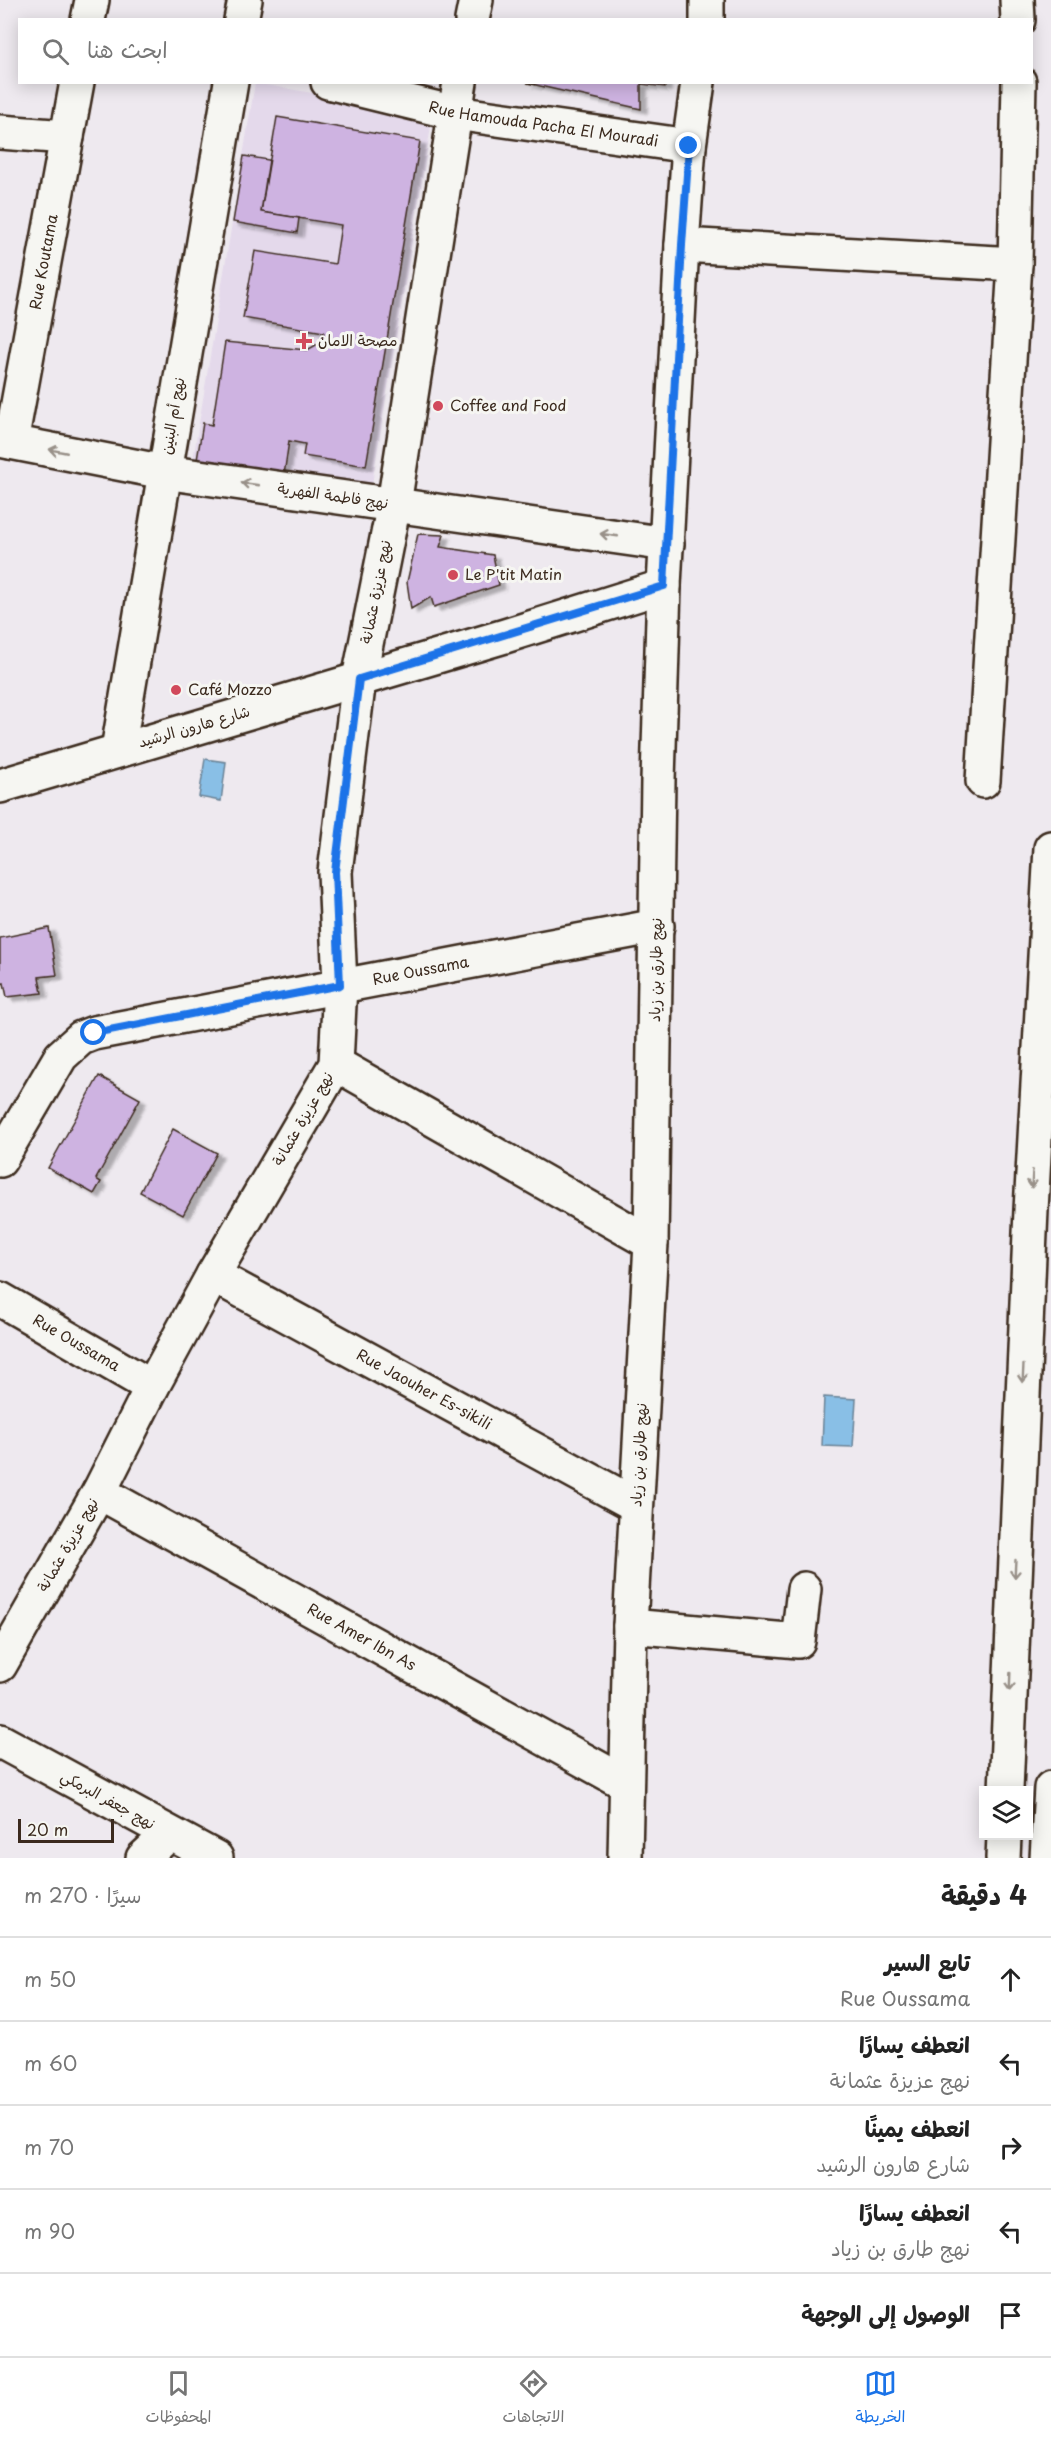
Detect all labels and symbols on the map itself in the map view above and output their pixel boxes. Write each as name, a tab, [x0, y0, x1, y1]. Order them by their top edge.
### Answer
street label: Rue Hamouda Pacha El Mouradi	[427, 94, 660, 152]
route end	[675, 132, 701, 158]
street label: Rue Koutama	[22, 211, 63, 311]
place label: مصحة الامان	[318, 328, 398, 351]
marker: مصحة الامان	[295, 332, 313, 350]
street label: نهج أم البنين	[153, 375, 191, 456]
place label: Coffee and Food	[450, 393, 566, 416]
marker: Coffee and Food	[431, 399, 445, 413]
one-way arrow	[48, 445, 68, 456]
street label: نهج فاطمة الفهرية	[276, 475, 390, 514]
one-way arrow	[241, 479, 260, 490]
one-way arrow	[600, 530, 620, 541]
street label: نهج عزيزة عثمانة	[353, 538, 396, 646]
place label: Le P'tit Matin	[465, 562, 562, 585]
marker: Le P'tit Matin	[446, 568, 460, 582]
place label: Café Mozzo	[188, 677, 272, 700]
marker: Café Mozzo	[169, 683, 183, 697]
street label: شارع هارون الرشيد	[135, 699, 252, 753]
street label: نهج طارق بن زياد	[642, 918, 667, 1022]
street label: Rue Oussama	[370, 949, 471, 990]
route start	[80, 1019, 106, 1045]
street label: نهج عزيزة عثمانة	[265, 1067, 338, 1170]
one-way arrow	[1027, 1169, 1038, 1189]
street label: Rue Oussama	[29, 1307, 125, 1376]
street label: Rue Jaouher Es-sikili	[353, 1342, 496, 1434]
one-way arrow	[1018, 1363, 1029, 1383]
street label: نهج طارق بن زياد	[623, 1402, 652, 1508]
street label: نهج عزيزة عثمانة	[30, 1493, 103, 1596]
one-way arrow	[1009, 1558, 1020, 1578]
street label: Rue Amer Ibn As	[304, 1596, 421, 1675]
one-way arrow	[1004, 1671, 1016, 1691]
street label: نهج جعفر البرمكي	[56, 1763, 160, 1837]
scale bar	[18, 1816, 114, 1844]

